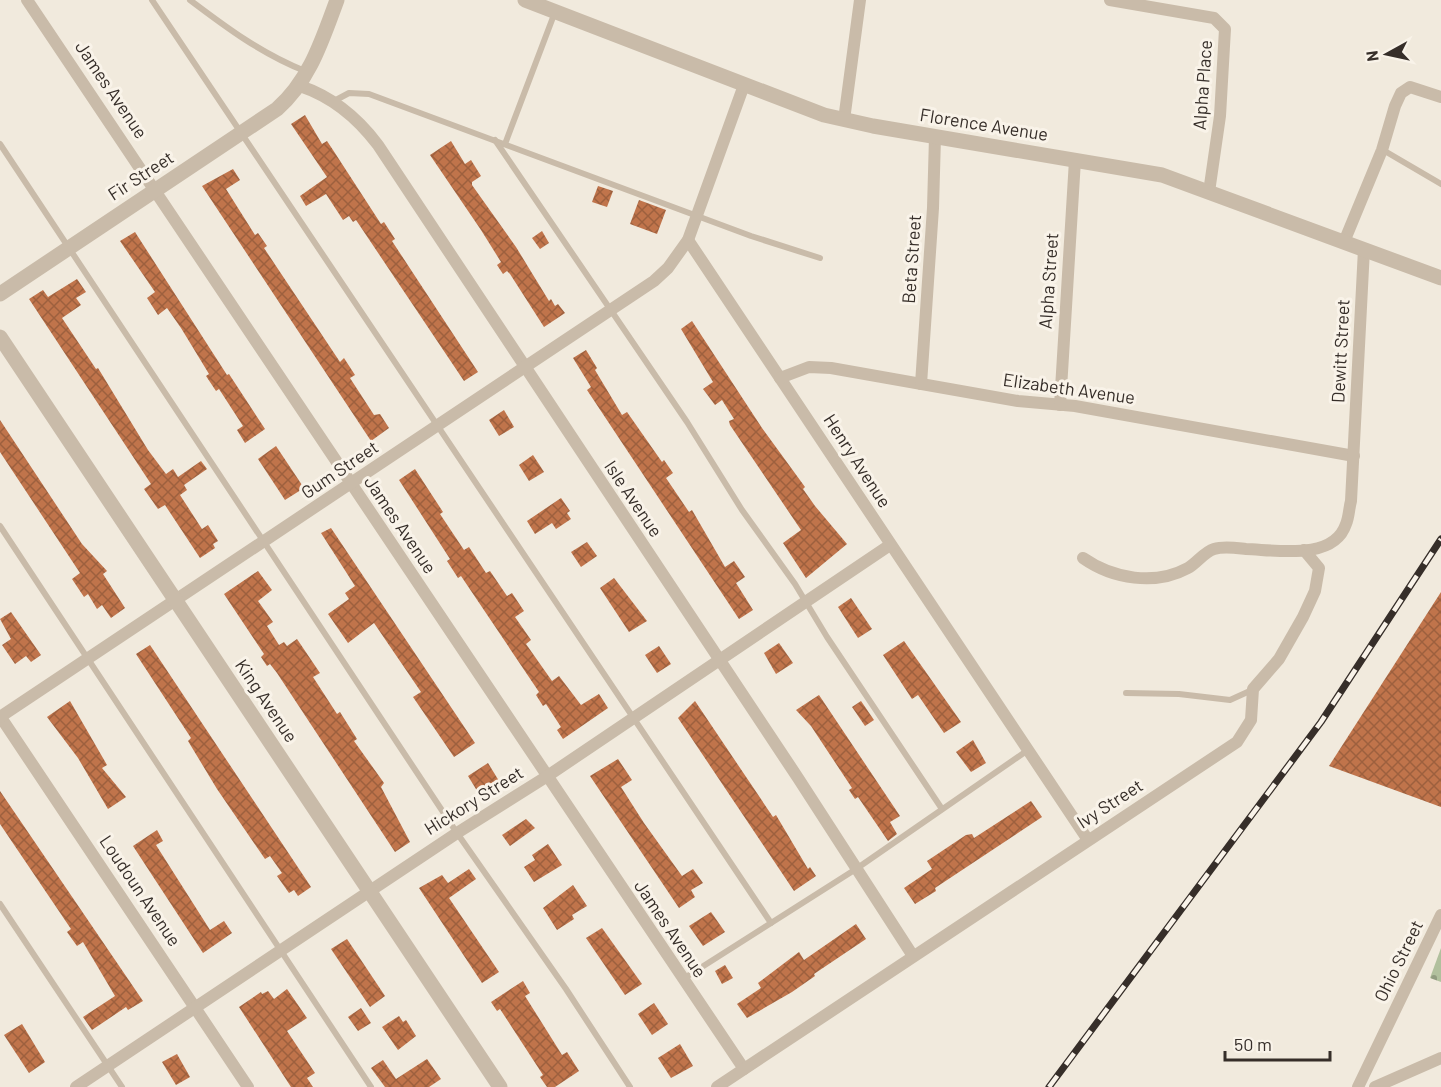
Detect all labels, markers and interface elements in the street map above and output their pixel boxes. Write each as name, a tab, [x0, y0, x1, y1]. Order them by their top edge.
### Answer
north arrow	[1357, 24, 1417, 84]
street label: James Avenue	[71, 36, 153, 143]
street label: Alpha Place	[1188, 39, 1216, 131]
text: N	[1362, 50, 1382, 63]
street label: Florence Avenue	[918, 103, 1050, 145]
street label: Fir Street	[103, 146, 178, 205]
street label: Beta Street	[897, 214, 925, 304]
street label: Alpha Street	[1034, 232, 1062, 330]
street label: Dewitt Street	[1326, 298, 1354, 403]
street label: Elizabeth Avenue	[1002, 368, 1137, 408]
street label: Henry Avenue	[819, 409, 896, 511]
street label: Gum Street	[297, 435, 382, 503]
street label: Isle Avenue	[600, 456, 668, 541]
street label: James Avenue	[360, 471, 442, 578]
street label: King Avenue	[231, 655, 303, 746]
street label: Hickory Street	[420, 761, 527, 839]
street label: Ivy Street	[1072, 774, 1147, 833]
street label: Loudoun Avenue	[96, 831, 186, 950]
street label: James Avenue	[630, 875, 712, 982]
street label: Ohio Street	[1369, 916, 1427, 1005]
scale bar	[1225, 1024, 1330, 1062]
text: 50 m	[1234, 1033, 1272, 1055]

